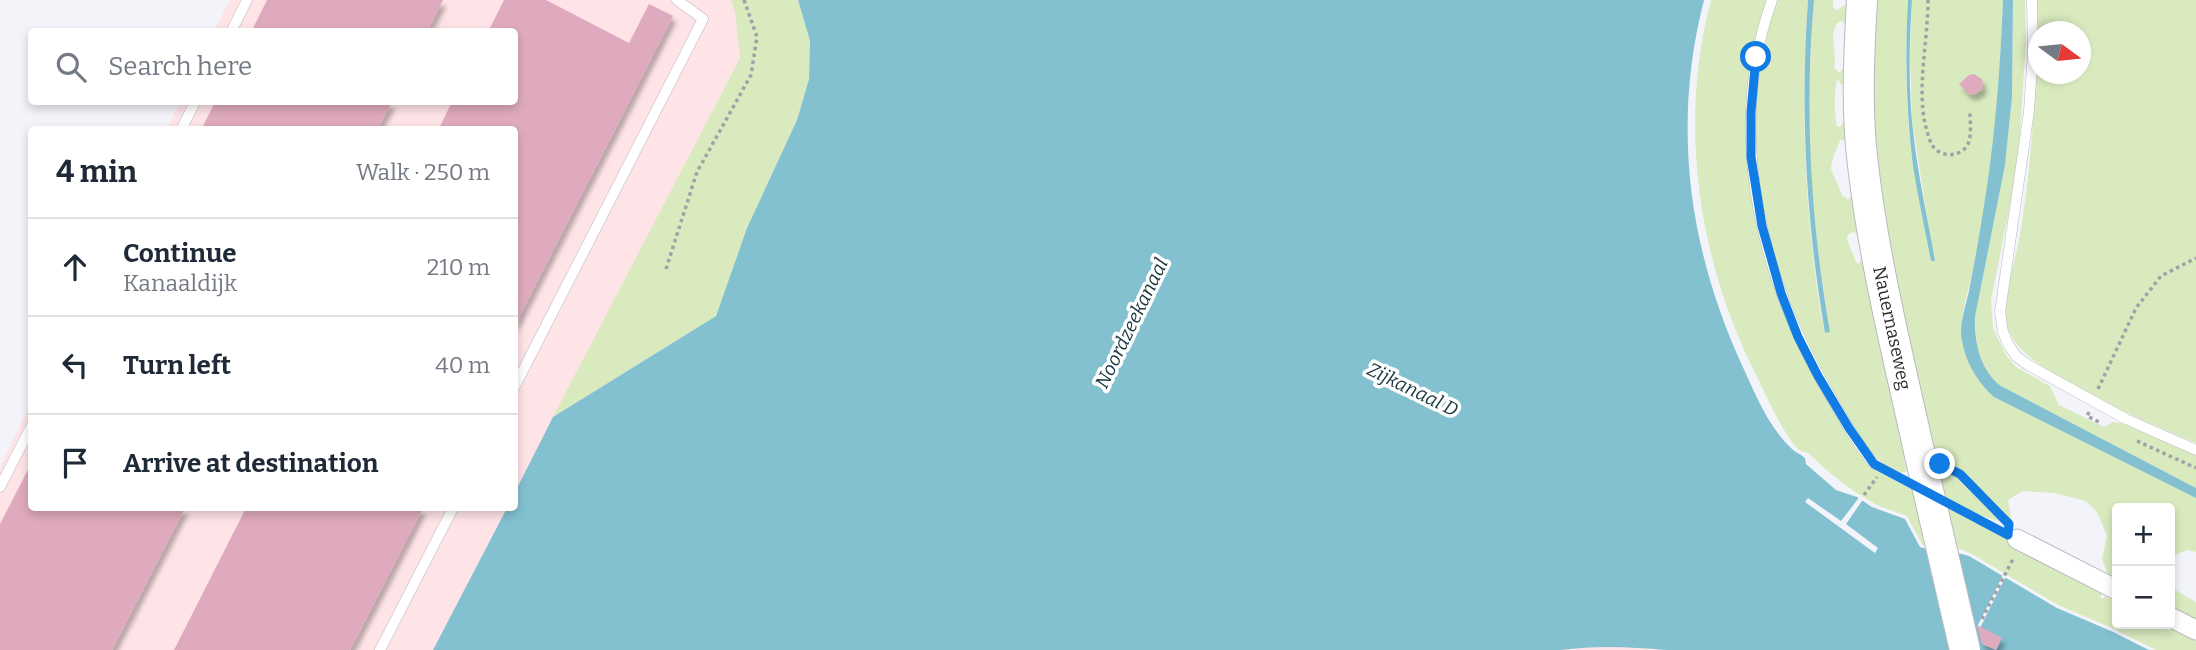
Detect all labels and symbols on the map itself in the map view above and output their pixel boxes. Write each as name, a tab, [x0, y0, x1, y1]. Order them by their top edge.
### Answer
north arrow	[2028, 21, 2091, 84]
route start	[1740, 41, 1771, 72]
water label: Noordzeekanaal	[1090, 254, 1173, 392]
street label: Nauernaseweg	[1868, 264, 1916, 392]
water label: Zijkanaal D	[1364, 358, 1462, 421]
route end	[1924, 448, 1955, 479]

